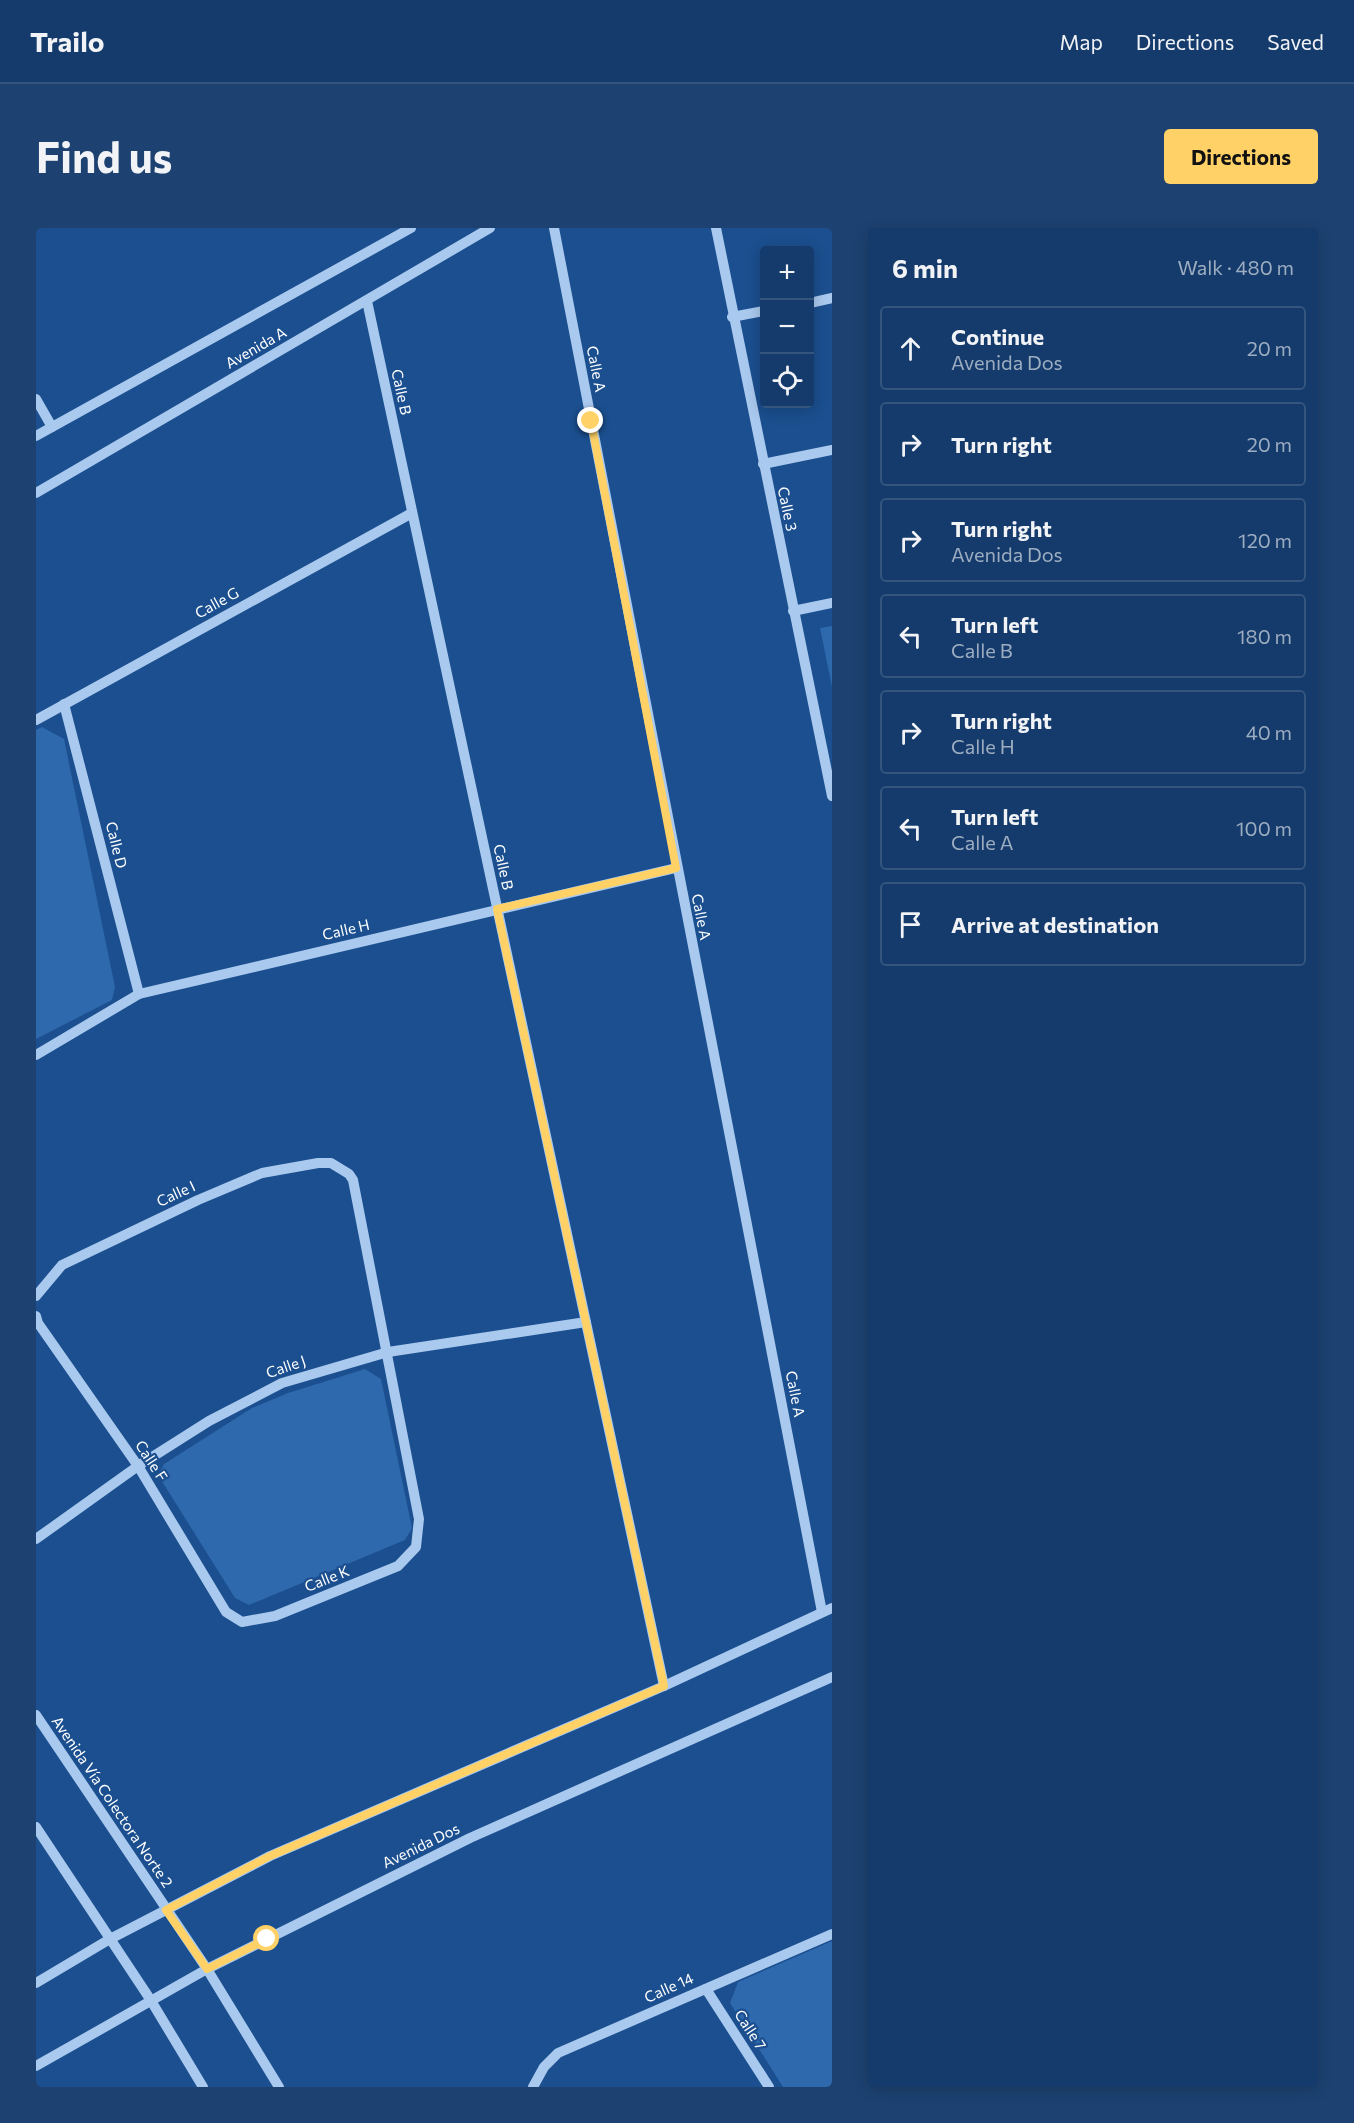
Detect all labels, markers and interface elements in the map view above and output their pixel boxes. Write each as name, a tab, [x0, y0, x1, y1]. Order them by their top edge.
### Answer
text: Trailo	[30, 24, 105, 58]
text: Map	[1060, 29, 1103, 54]
text: Directions	[1136, 29, 1234, 54]
text: Saved	[1267, 29, 1324, 54]
button: Directions	[1164, 129, 1318, 184]
text: Find us	[36, 130, 172, 182]
map controls	[760, 246, 814, 408]
button: +	[760, 246, 814, 300]
text: 6 min	[892, 252, 958, 283]
text: Walk · 480 m	[1177, 255, 1294, 279]
button: −	[760, 300, 814, 354]
street label: Avenida A	[222, 323, 289, 372]
text: Continue	[951, 323, 1044, 350]
icon: ahead	[894, 332, 927, 365]
text: 20 m	[1247, 336, 1292, 360]
street label: Calle A	[584, 344, 610, 394]
text: Avenida Dos	[951, 350, 1063, 374]
button: locate	[760, 354, 814, 408]
street label: Calle B	[388, 367, 416, 417]
route end	[577, 407, 603, 433]
icon: right	[894, 428, 927, 461]
text: Turn right	[951, 431, 1052, 458]
text: 20 m	[1247, 432, 1292, 456]
street label: Calle 3	[774, 485, 801, 533]
text: Turn right	[951, 515, 1052, 542]
icon: right	[894, 524, 927, 557]
text: 120 m	[1238, 528, 1292, 552]
text: Avenida Dos	[951, 542, 1063, 566]
street label: Calle G	[191, 583, 242, 622]
text: Turn left	[951, 611, 1038, 638]
icon: left	[894, 620, 927, 653]
text: 180 m	[1237, 624, 1292, 648]
text: Calle B	[951, 638, 1013, 662]
text: Turn right	[951, 707, 1052, 734]
icon: right	[894, 716, 927, 749]
text: 40 m	[1246, 720, 1292, 744]
text: Calle H	[951, 734, 1015, 758]
text: Turn left	[951, 803, 1038, 830]
icon: left	[894, 812, 927, 845]
text: 100 m	[1236, 816, 1292, 840]
street label: Calle D	[102, 819, 131, 870]
text: Calle A	[951, 830, 1014, 854]
street label: Calle B	[490, 842, 518, 892]
street label: Calle A	[689, 892, 715, 942]
icon: arrive	[894, 908, 927, 941]
text: Arrive at destination	[951, 911, 1159, 938]
street label: Calle H	[320, 915, 371, 943]
street label: Calle I	[153, 1176, 198, 1210]
street label: Calle J	[263, 1351, 308, 1381]
street label: Calle A	[783, 1369, 809, 1419]
street label: Calle F	[132, 1437, 172, 1484]
street label: Calle K	[302, 1561, 352, 1595]
street label: Avenida Vía Colectora Norte 2	[49, 1712, 177, 1891]
street label: Avenida Dos	[379, 1819, 462, 1872]
route start	[253, 1925, 279, 1951]
street label: Calle 14	[641, 1968, 696, 2006]
street label: Calle 7	[731, 2006, 771, 2053]

